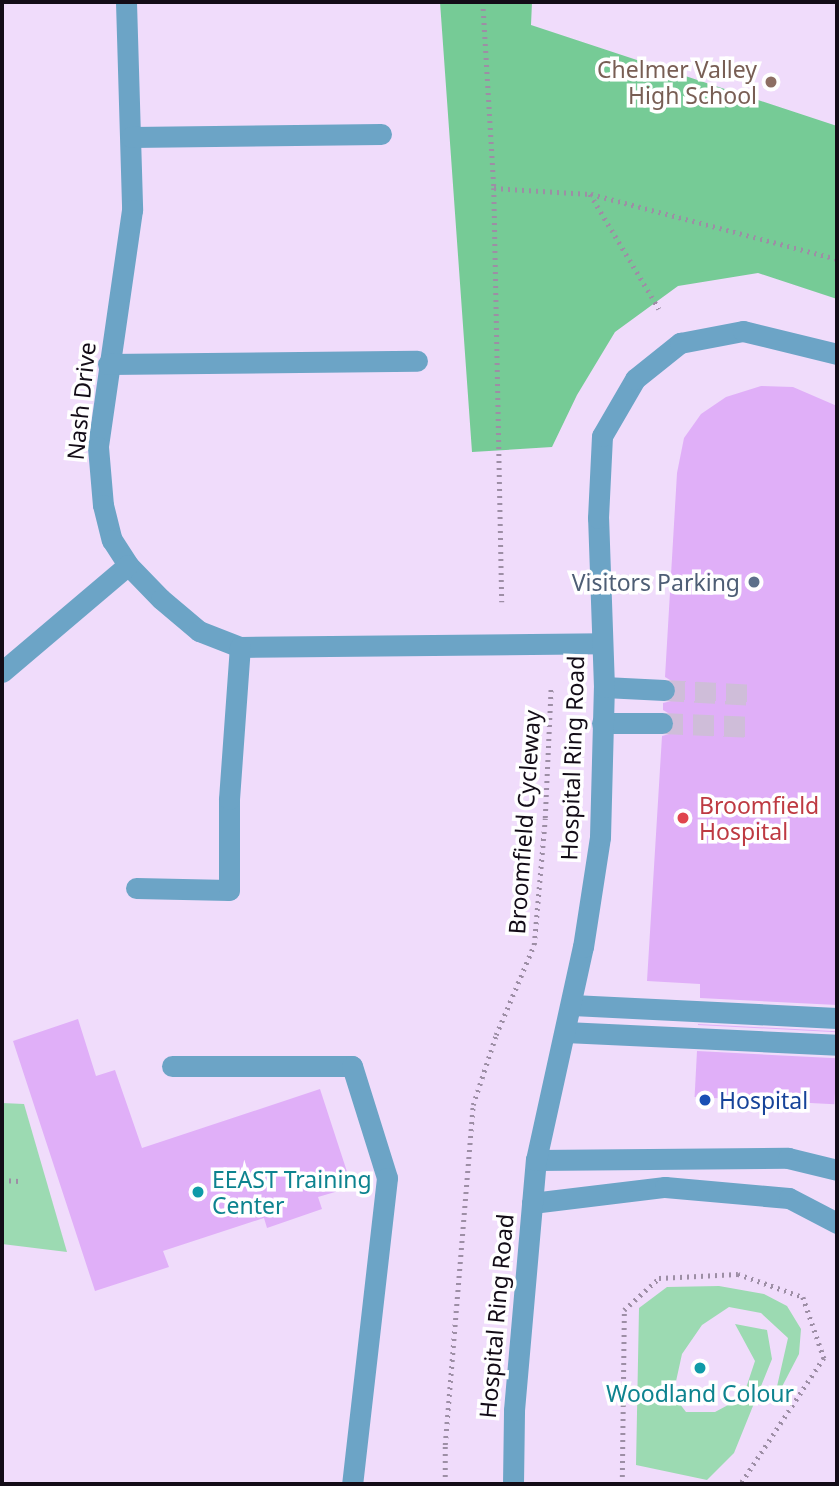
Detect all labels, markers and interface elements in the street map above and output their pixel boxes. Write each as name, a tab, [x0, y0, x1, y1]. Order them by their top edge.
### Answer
place label: Chelmer Valley High School	[597, 55, 757, 109]
marker: Chelmer Valley High School	[763, 74, 779, 90]
street label: Nash Drive	[61, 341, 101, 461]
place label: Visitors Parking	[572, 568, 740, 596]
marker: Visitors Parking	[746, 574, 762, 590]
street label: Hospital Ring Road	[555, 655, 589, 861]
street label: Broomfield Cycleway	[502, 709, 546, 935]
place label: Broomfield Hospital	[699, 791, 819, 845]
marker: Broomfield Hospital	[673, 808, 693, 828]
place label: Hospital	[719, 1086, 808, 1114]
marker: Hospital	[697, 1092, 713, 1108]
place label: EEAST Training Center	[212, 1165, 372, 1219]
marker: EEAST Training Center	[190, 1184, 206, 1200]
street label: Hospital Ring Road	[473, 1213, 519, 1419]
marker: Woodland Colour	[692, 1360, 708, 1376]
place label: Woodland Colour	[606, 1379, 794, 1407]

